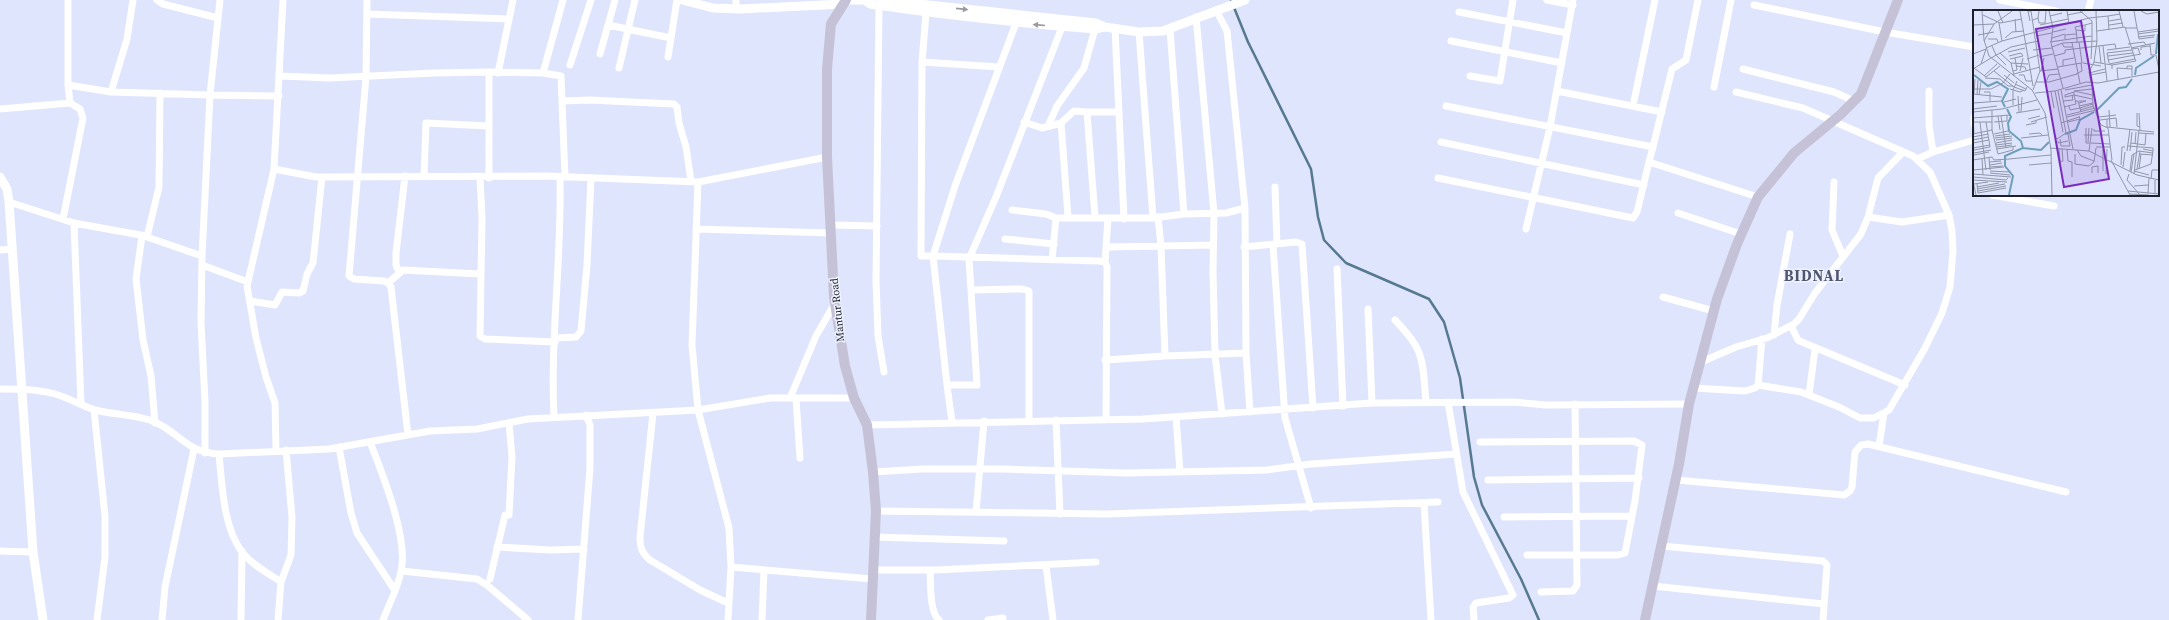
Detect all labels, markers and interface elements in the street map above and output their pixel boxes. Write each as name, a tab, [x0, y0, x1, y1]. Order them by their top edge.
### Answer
one-way arrow	[956, 6, 968, 12]
inset map	[1973, 10, 2159, 196]
one-way arrow	[1033, 21, 1045, 28]
district label: BIDNAL	[1784, 265, 1844, 286]
street label: Mantur Road	[827, 277, 848, 343]

